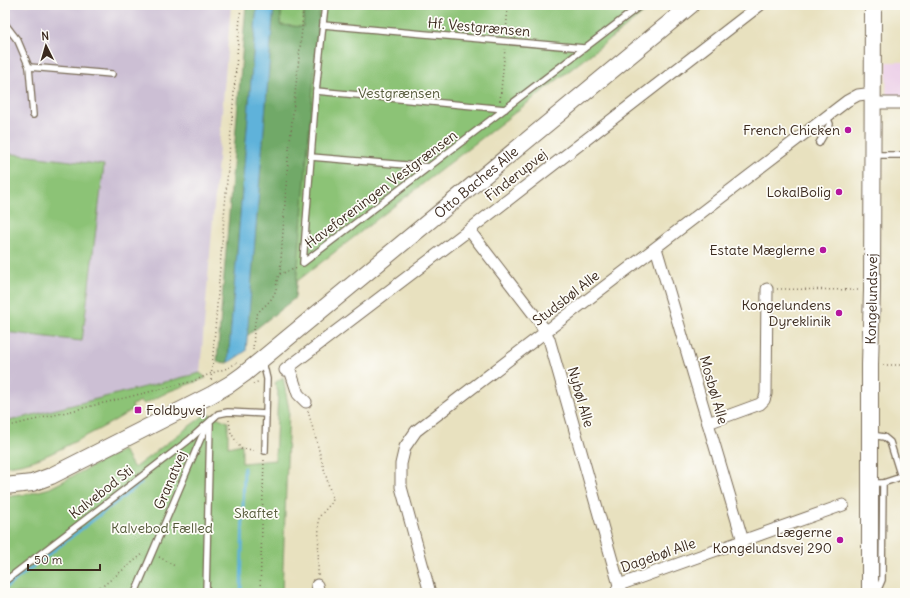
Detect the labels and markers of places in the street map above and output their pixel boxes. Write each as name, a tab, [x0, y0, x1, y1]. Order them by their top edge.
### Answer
place label: French Chicken	[743, 121, 840, 139]
marker: French Chicken	[843, 125, 853, 135]
place label: LokalBolig	[766, 183, 831, 201]
marker: LokalBolig	[834, 187, 844, 197]
place label: Estate Mæglerne	[709, 241, 815, 259]
marker: Estate Mæglerne	[818, 245, 828, 255]
place label: Kongelundens Dyreklinik	[742, 296, 831, 330]
marker: Kongelundens Dyreklinik	[834, 308, 844, 318]
place label: Foldbyvej	[146, 401, 206, 419]
marker: Foldbyvej	[133, 405, 143, 415]
place label: Lægerne Kongelundsvej 290	[712, 523, 832, 557]
marker: Lægerne Kongelundsvej 290	[835, 535, 845, 545]

